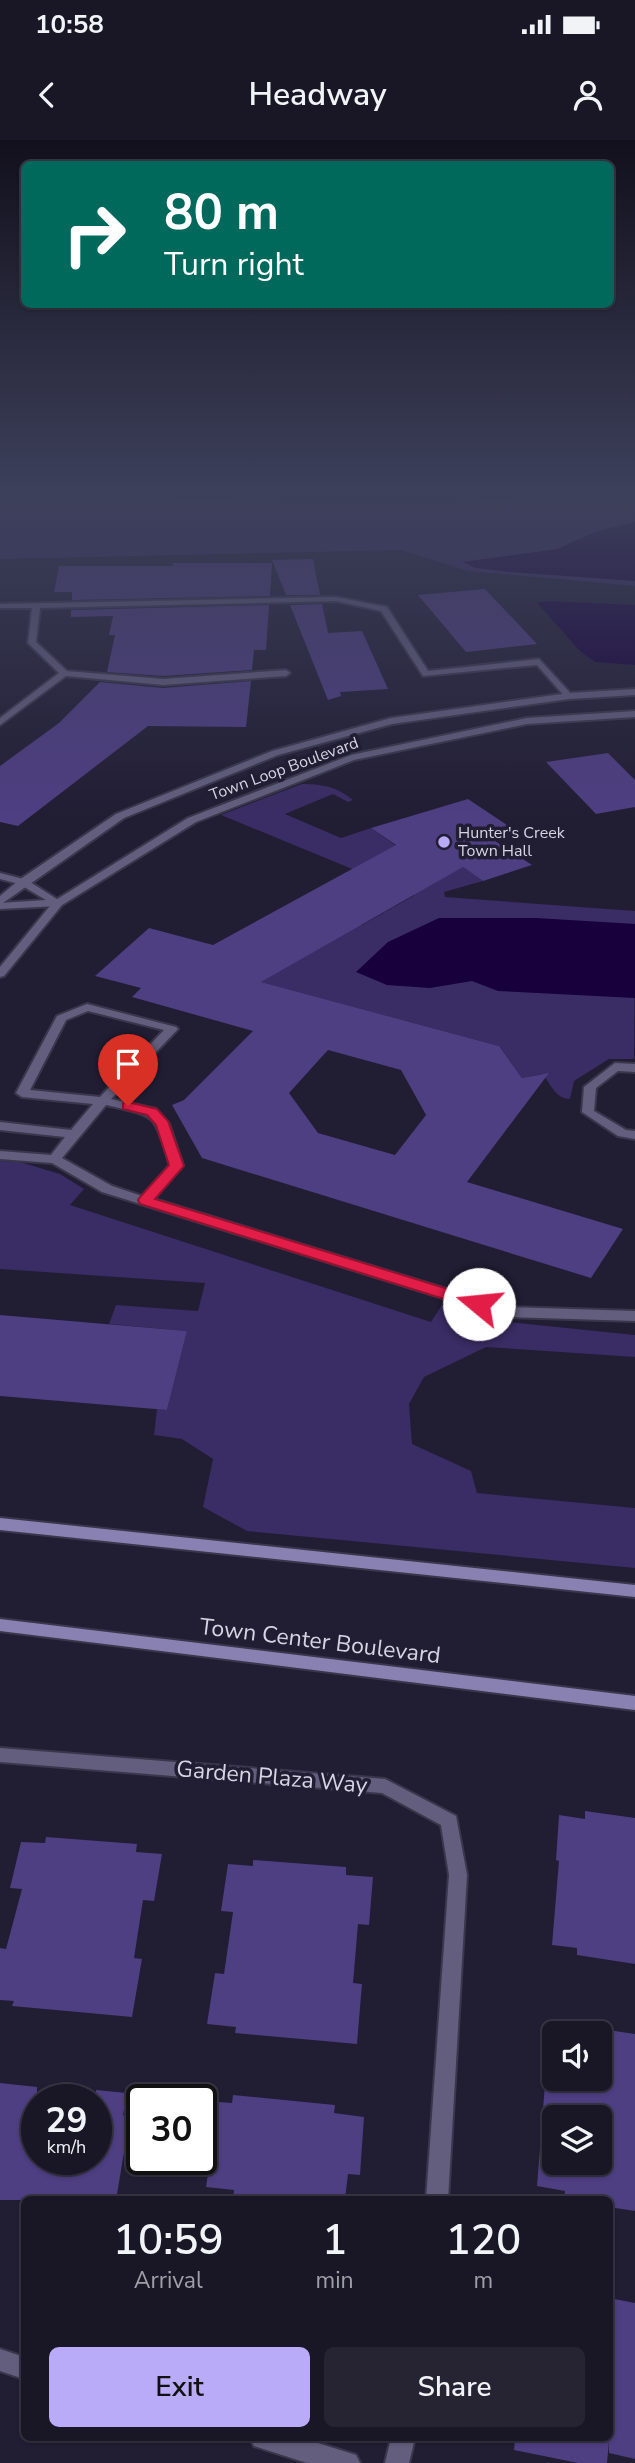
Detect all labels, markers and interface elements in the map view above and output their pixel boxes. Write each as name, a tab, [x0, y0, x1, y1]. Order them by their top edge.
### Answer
text: 10:58	[35, 7, 104, 42]
text: Headway	[248, 73, 387, 116]
icon: back	[28, 76, 66, 114]
icon: person	[569, 76, 607, 114]
text: 80 m	[164, 179, 279, 246]
icon: right	[49, 189, 140, 280]
text: Turn right	[164, 243, 304, 286]
street label: Town Loop Boulevard	[206, 732, 362, 806]
place label: Hunter's Creek Town Hall	[458, 822, 566, 862]
marker: Hunter's Creek Town Hall	[436, 834, 452, 850]
pin	[98, 1034, 158, 1106]
icon: arrive	[109, 1045, 147, 1083]
position arrow	[442, 1267, 516, 1341]
street label: Town Center Boulevard	[198, 1611, 442, 1671]
street label: Garden Plaza Way	[175, 1753, 369, 1801]
map controls	[542, 2021, 612, 2175]
button: sound	[542, 2021, 612, 2091]
speed limit sign: 30	[126, 2084, 217, 2175]
text: 29	[45, 2097, 88, 2144]
button: layers	[542, 2105, 612, 2175]
text: km/h	[47, 2135, 86, 2159]
text: 10:59	[113, 2212, 224, 2269]
text: 1	[322, 2212, 347, 2269]
text: 120	[445, 2212, 521, 2269]
text: Arrival	[134, 2265, 203, 2296]
text: min	[316, 2265, 354, 2296]
text: m	[473, 2265, 493, 2296]
button: Exit	[49, 2347, 310, 2427]
button: Share	[324, 2347, 585, 2427]

